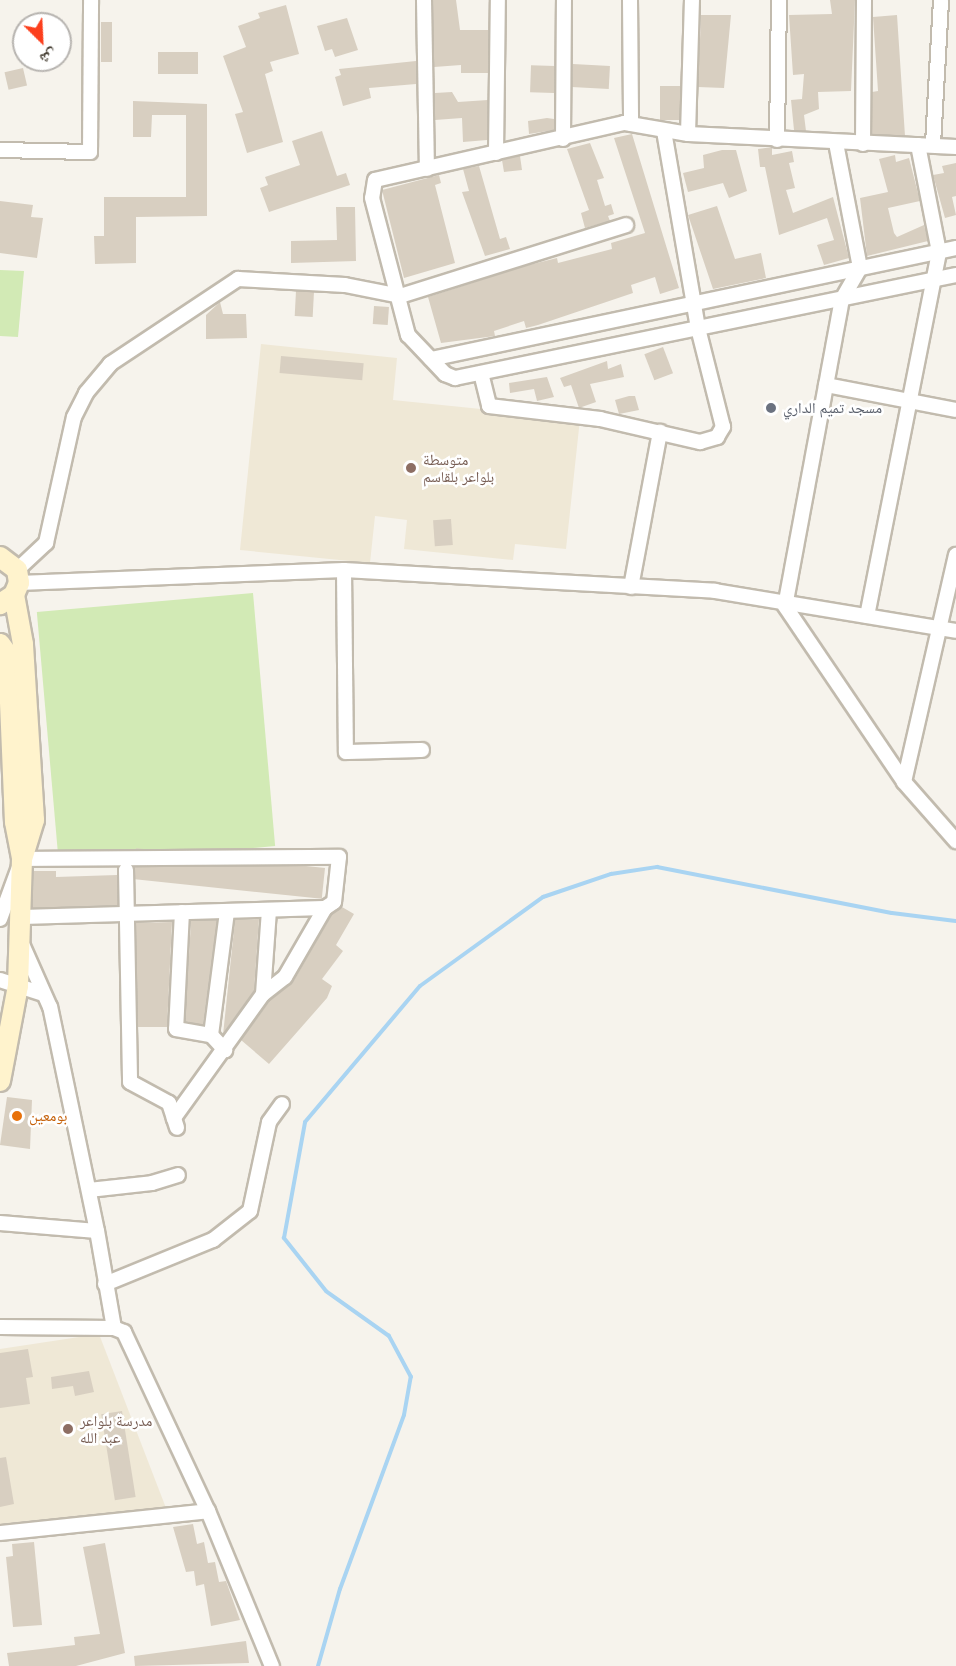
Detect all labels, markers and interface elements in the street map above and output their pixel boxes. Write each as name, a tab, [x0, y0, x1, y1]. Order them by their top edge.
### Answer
north arrow	[12, 12, 72, 72]
text: ش	[36, 43, 61, 71]
place label: مسجد تميم الداري	[783, 399, 882, 417]
marker: مسجد تميم الداري	[764, 401, 778, 415]
place label: متوسطة بلواعر بلقاسم	[423, 450, 494, 485]
marker: متوسطة بلواعر بلقاسم	[404, 461, 418, 475]
place label: بومعين	[29, 1107, 67, 1125]
marker: بومعين	[10, 1109, 24, 1123]
place label: مدرسة بلواعر عبد الله	[80, 1411, 152, 1446]
marker: مدرسة بلواعر عبد الله	[61, 1422, 75, 1436]

